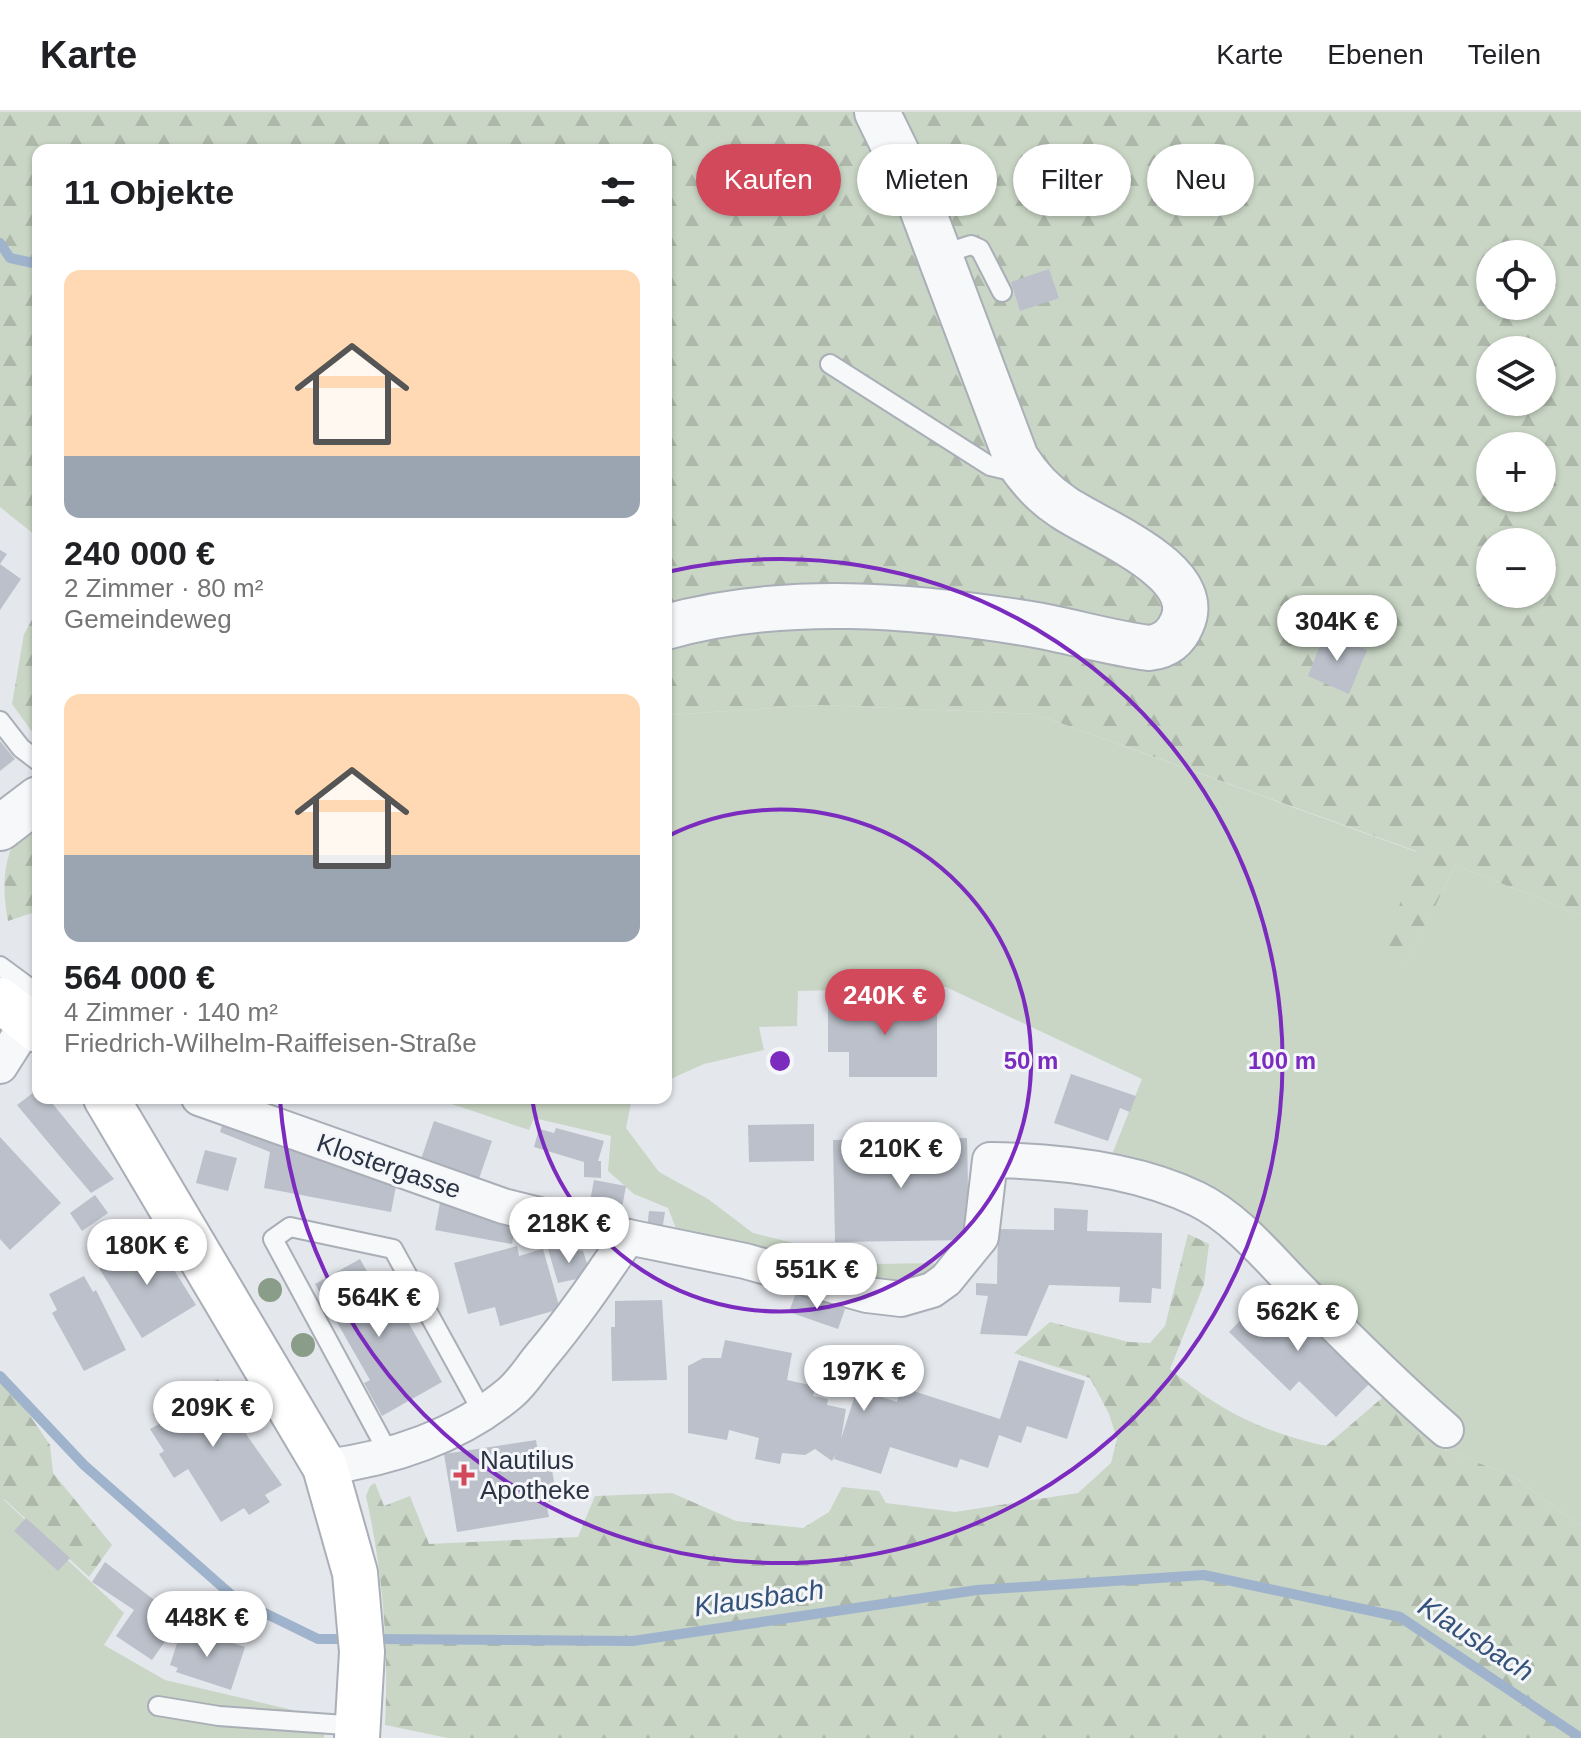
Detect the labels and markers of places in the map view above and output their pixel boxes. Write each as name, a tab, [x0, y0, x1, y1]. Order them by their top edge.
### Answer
pin: 304K €	[1272, 595, 1402, 663]
pin: 240K €	[820, 969, 950, 1037]
centre of rings	[766, 1047, 794, 1075]
pin: 210K €	[836, 1122, 966, 1190]
pin: 218K €	[504, 1197, 634, 1265]
pin: 180K €	[82, 1219, 212, 1287]
pin: 551K €	[752, 1243, 882, 1311]
pin: 564K €	[314, 1271, 444, 1339]
pin: 562K €	[1233, 1285, 1363, 1353]
pin: 197K €	[799, 1345, 929, 1413]
pin: 209K €	[148, 1381, 278, 1449]
place label: Nautilus Apotheke	[480, 1445, 590, 1505]
marker: Nautilus Apotheke	[455, 1466, 473, 1484]
pin: 448K €	[142, 1591, 272, 1659]

